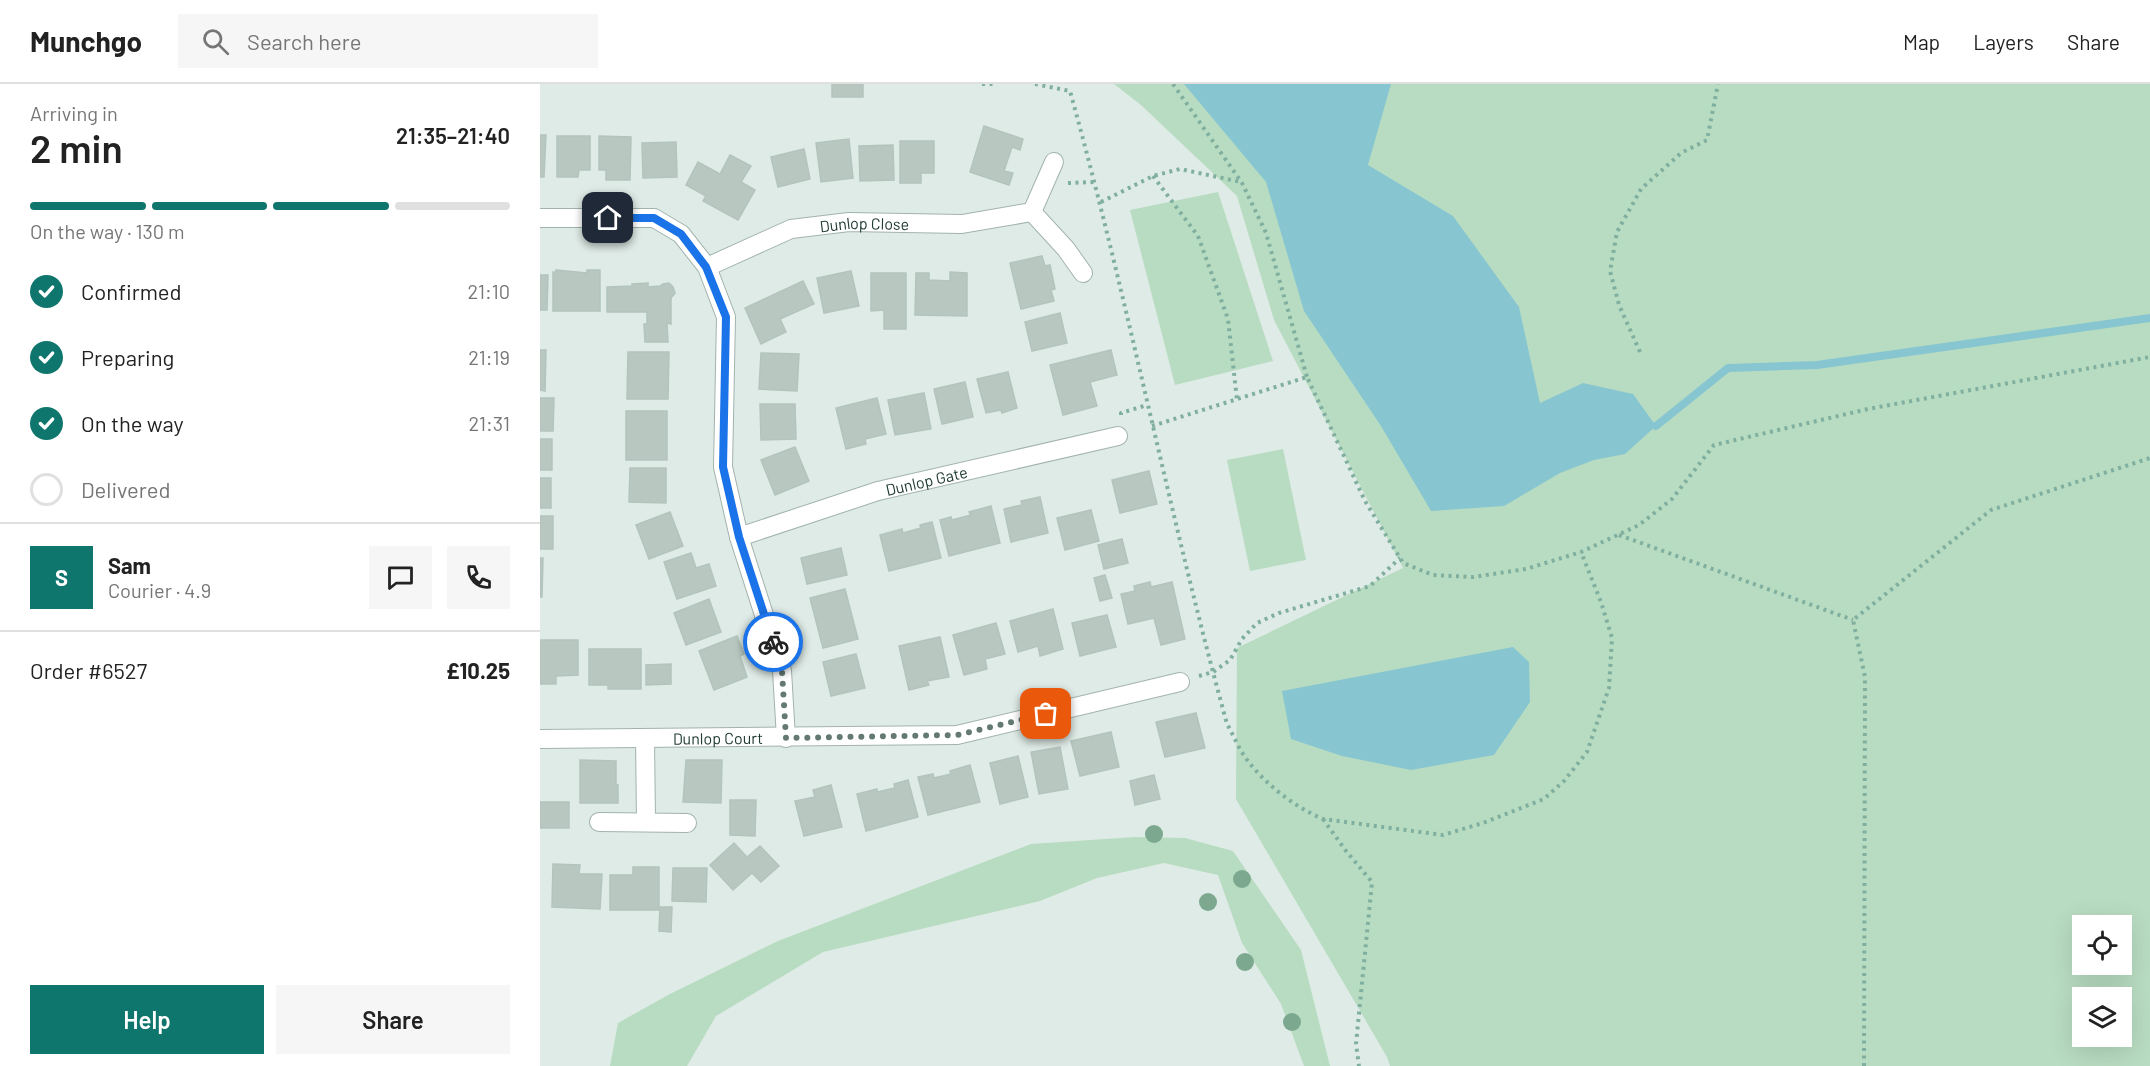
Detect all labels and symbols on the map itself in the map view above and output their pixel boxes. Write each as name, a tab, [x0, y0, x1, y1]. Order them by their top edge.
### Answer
pin	[582, 192, 633, 243]
street label: Dunlop Close	[819, 212, 909, 235]
street label: Dunlop Gate	[884, 461, 969, 498]
courier	[743, 612, 803, 672]
pin	[1020, 688, 1071, 739]
street label: Dunlop Court	[673, 727, 763, 747]

